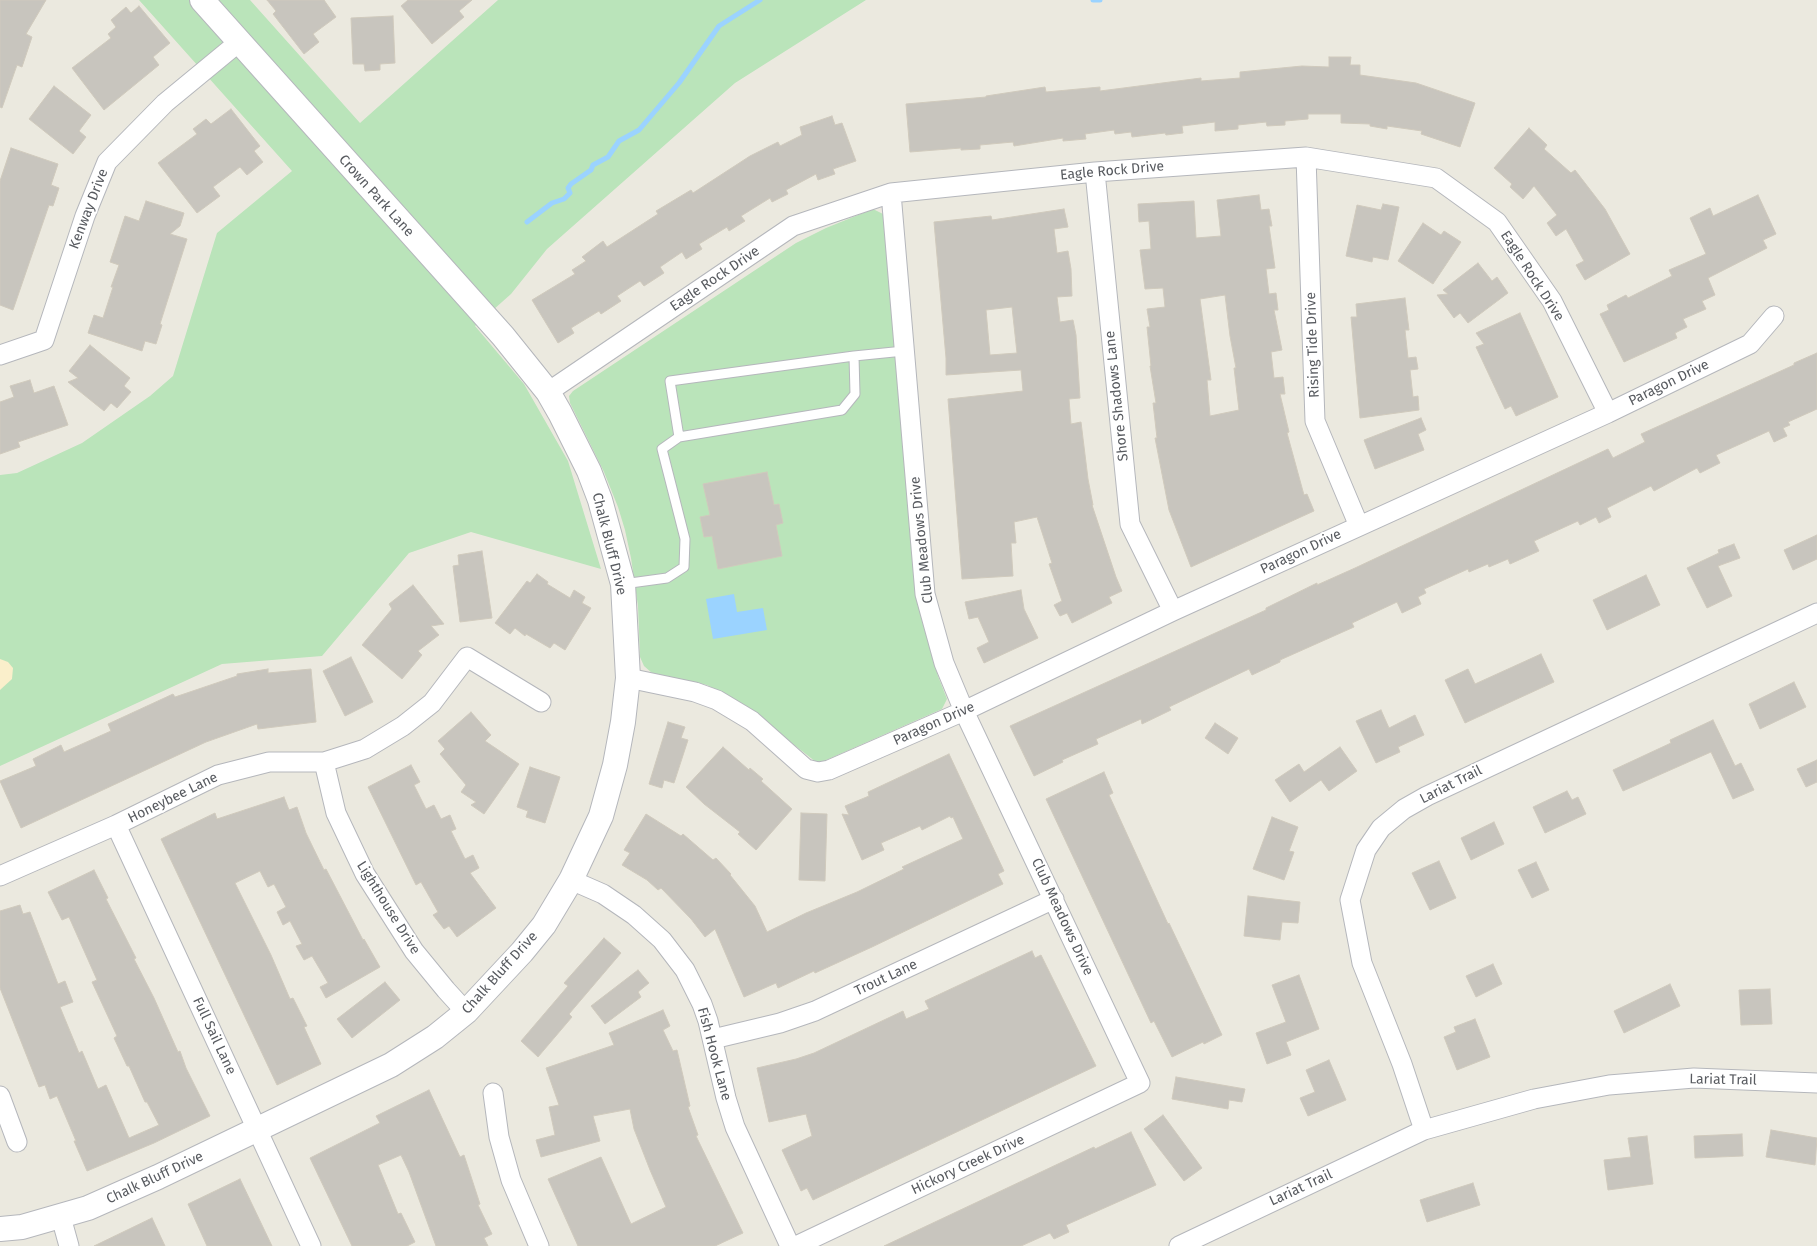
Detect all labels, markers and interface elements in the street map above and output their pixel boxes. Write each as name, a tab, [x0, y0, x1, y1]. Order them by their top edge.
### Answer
street label: Crown Park Lane	[335, 152, 417, 240]
street label: Eagle Rock Drive	[1059, 158, 1165, 184]
street label: Kenway Drive	[66, 167, 112, 251]
street label: Eagle Rock Drive	[1497, 228, 1567, 324]
street label: Eagle Rock Drive	[667, 243, 763, 315]
street label: Rising Tide Drive	[1303, 292, 1323, 398]
street label: Shore Shadows Lane	[1102, 330, 1132, 462]
street label: Paragon Drive	[1626, 356, 1712, 410]
street label: Club Meadows Drive	[907, 476, 937, 604]
street label: Chalk Bluff Drive	[588, 491, 630, 597]
street label: Paragon Drive	[1258, 526, 1344, 578]
street label: Paragon Drive	[891, 699, 977, 749]
street label: Lariat Trail	[1417, 762, 1485, 808]
street label: Honeybee Lane	[125, 769, 221, 827]
street label: Club Meadows Drive	[1027, 856, 1097, 978]
street label: Lighthouse Drive	[353, 858, 423, 958]
street label: Chalk Bluff Drive	[459, 928, 541, 1018]
street label: Trout Lane	[852, 956, 920, 1000]
street label: Full Sail Lane	[189, 995, 239, 1077]
street label: Fish Hook Lane	[693, 1006, 735, 1102]
street label: Lariat Trail	[1689, 1071, 1757, 1089]
street label: Hickory Creek Drive	[909, 1131, 1027, 1199]
street label: Chalk Bluff Drive	[104, 1148, 206, 1208]
street label: Lariat Trail	[1267, 1166, 1335, 1210]

